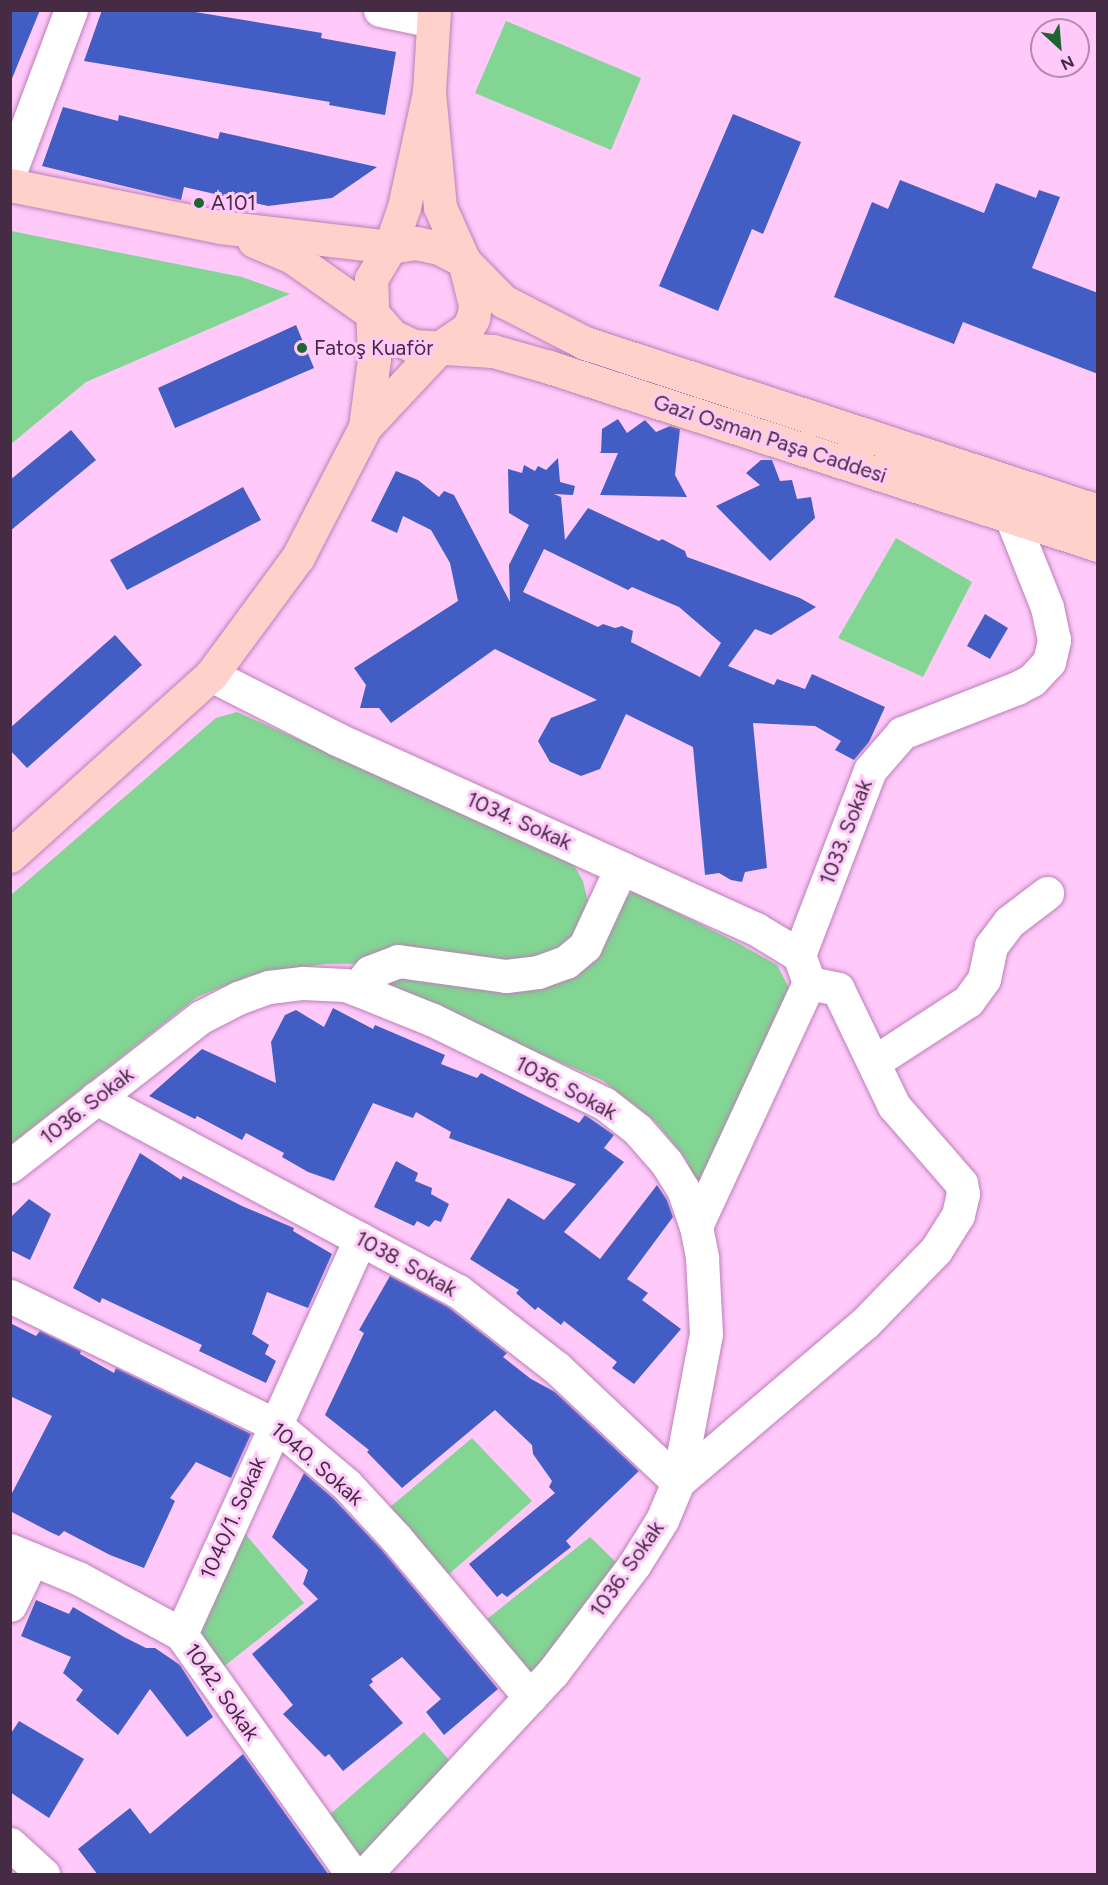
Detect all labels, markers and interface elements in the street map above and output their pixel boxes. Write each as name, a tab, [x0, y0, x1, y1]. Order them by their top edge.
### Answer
north arrow	[1030, 18, 1090, 78]
text: N	[1058, 52, 1077, 74]
place label: A101	[211, 190, 256, 216]
marker: A101	[192, 196, 206, 210]
place label: Fatoş Kuaför	[314, 335, 433, 361]
marker: Fatoş Kuaför	[295, 341, 309, 355]
street label: Gazi Osman Paşa Caddesi	[650, 389, 890, 489]
street label: 1033. Sokak	[814, 776, 878, 888]
street label: 1034. Sokak	[463, 787, 575, 855]
street label: 1036. Sokak	[511, 1051, 621, 1125]
street label: 1036. Sokak	[36, 1062, 138, 1150]
street label: 1038. Sokak	[351, 1226, 461, 1302]
street label: 1040. Sokak	[266, 1417, 368, 1511]
street label: 1040/1. Sokak	[195, 1453, 271, 1583]
street label: 1036. Sokak	[585, 1516, 669, 1622]
street label: 1042. Sokak	[179, 1639, 265, 1745]

